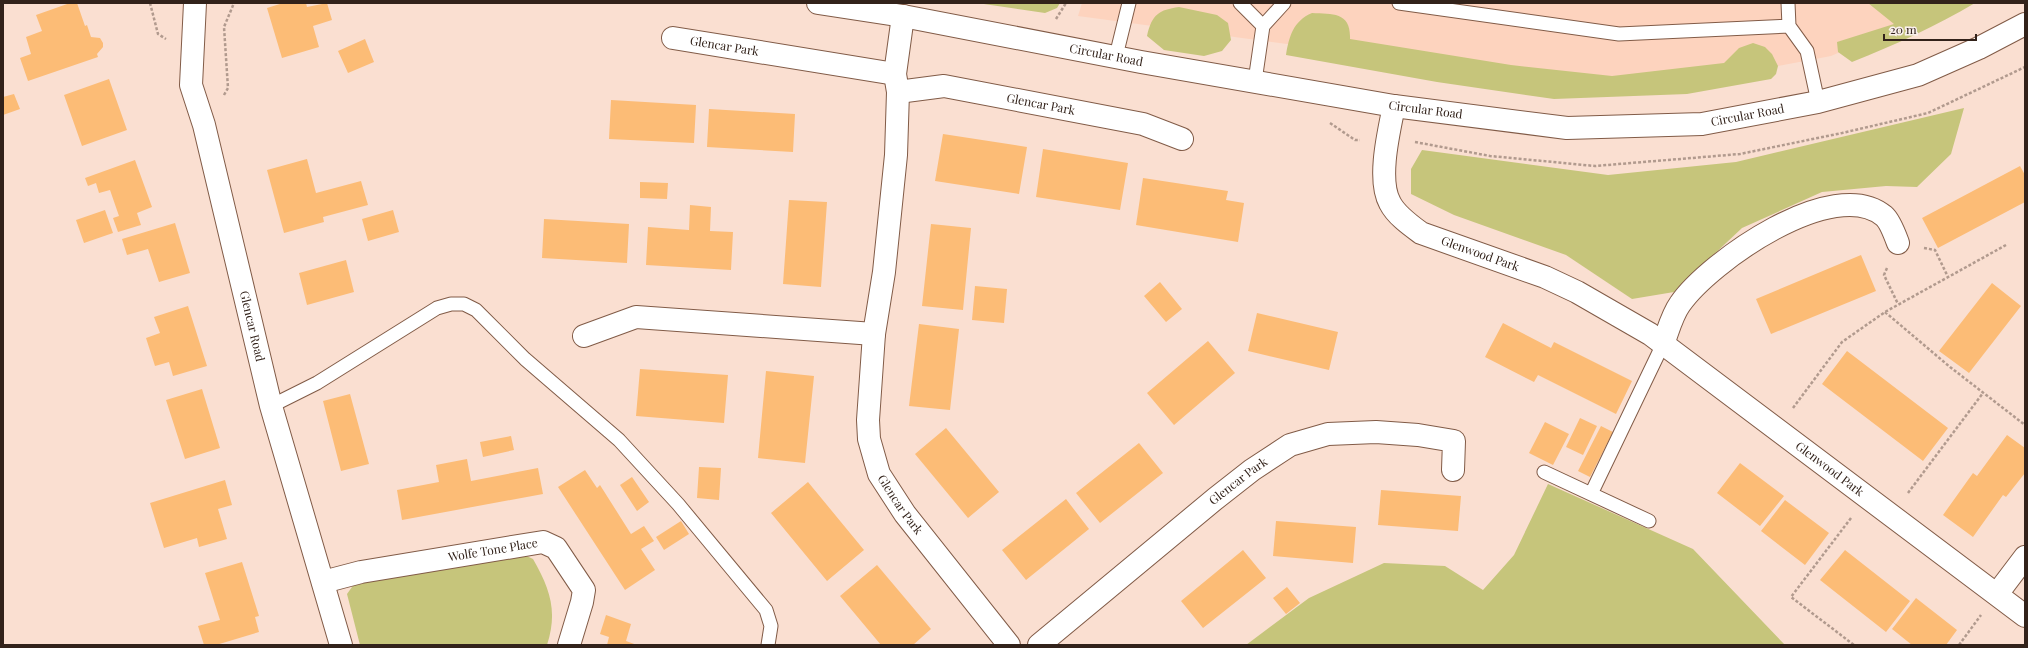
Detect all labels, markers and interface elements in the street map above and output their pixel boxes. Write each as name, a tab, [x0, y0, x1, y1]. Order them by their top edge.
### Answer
scale bar	[1884, 16, 1976, 42]
text: 20 m	[1890, 21, 1917, 37]
street label: Glencar Park	[689, 32, 760, 59]
street label: Circular Road	[1068, 39, 1145, 69]
street label: Glencar Park	[1005, 89, 1077, 118]
street label: Circular Road	[1387, 96, 1464, 122]
street label: Circular Road	[1709, 100, 1786, 129]
street label: Glenwood Park	[1439, 232, 1522, 274]
street label: Glencar Road	[237, 289, 269, 363]
street label: Glenwood Park	[1793, 437, 1868, 499]
street label: Glencar Park	[1205, 453, 1270, 508]
street label: Glencar Park	[874, 471, 927, 538]
street label: Wolfe Tone Place	[446, 534, 539, 565]

